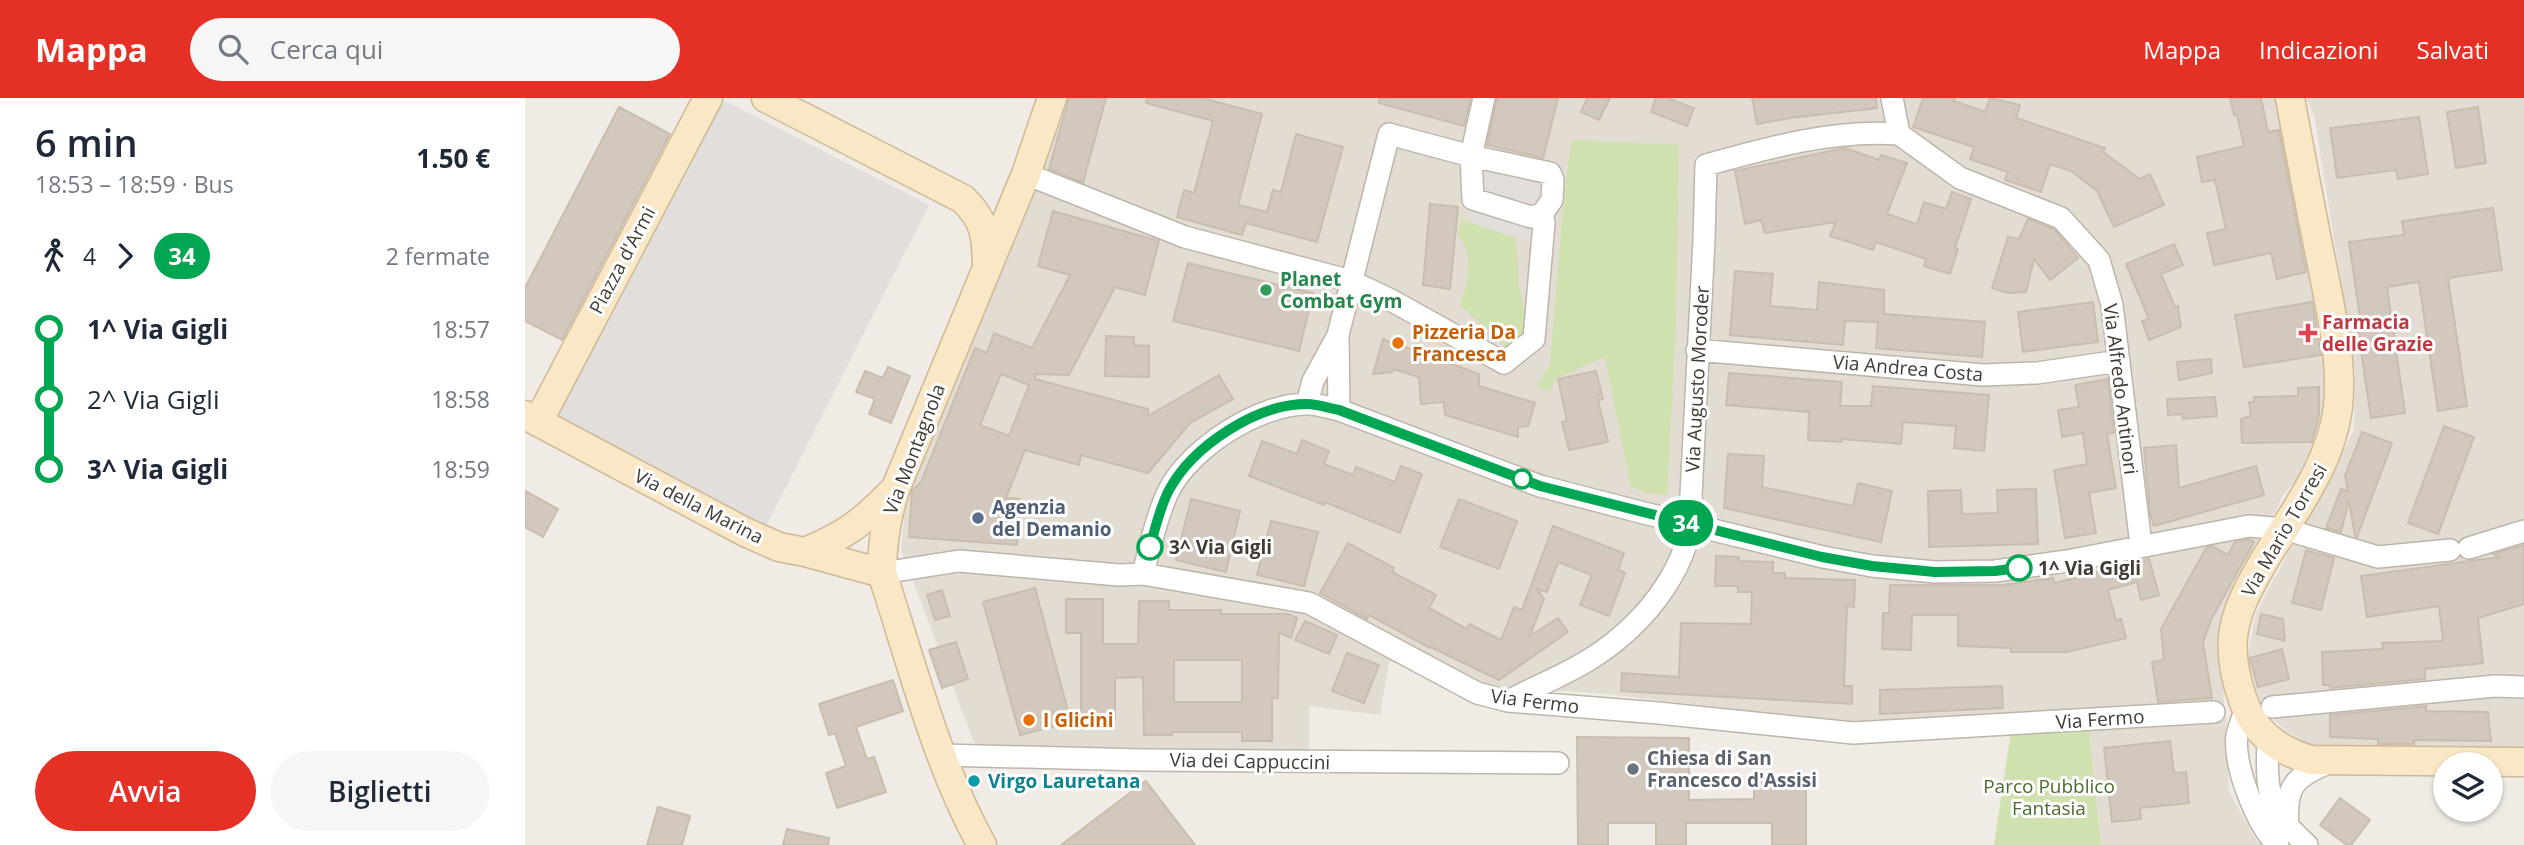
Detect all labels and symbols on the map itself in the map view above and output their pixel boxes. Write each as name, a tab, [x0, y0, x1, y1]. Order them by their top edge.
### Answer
street label: Piazza d'Armi	[583, 202, 661, 318]
place label: Planet Combat Gym	[1280, 266, 1402, 314]
marker: Planet Combat Gym	[1258, 282, 1274, 298]
street label: Via Augusto Moroder	[1679, 285, 1715, 473]
street label: Via Alfredo Antinori	[2098, 302, 2144, 476]
place label: Farmacia delle Grazie	[2322, 309, 2433, 357]
place label: Pizzeria Da Francesca	[1412, 319, 1516, 367]
marker: Farmacia delle Grazie	[2300, 325, 2316, 341]
marker: Pizzeria Da Francesca	[1390, 335, 1406, 351]
street label: Via Andrea Costa	[1832, 348, 1984, 388]
street label: Via Montagnola	[877, 380, 951, 518]
street label: Via Mario Torresi	[2235, 458, 2333, 602]
street label: Via della Marina	[630, 462, 768, 550]
unlabelled marker	[1512, 469, 1532, 489]
place label: Agenzia del Demanio	[992, 494, 1111, 542]
line badge: 34	[1655, 500, 1717, 546]
marker: Agenzia del Demanio	[970, 510, 986, 526]
marker: 3^ Via Gigli	[1137, 534, 1163, 560]
place label: 3^ Via Gigli	[1169, 534, 1272, 560]
marker: 1^ Via Gigli	[2006, 555, 2032, 581]
place label: 1^ Via Gigli	[2038, 555, 2141, 581]
street label: Via Fermo	[1489, 683, 1581, 719]
street label: Via Fermo	[2055, 703, 2145, 735]
place label: I Glicini	[1043, 707, 1113, 733]
marker: I Glicini	[1021, 712, 1037, 728]
place label: Chiesa di San Francesco d'Assisi	[1647, 745, 1817, 793]
street label: Via dei Cappuccini	[1170, 747, 1330, 775]
marker: Chiesa di San Francesco d'Assisi	[1625, 761, 1641, 777]
place label: Virgo Lauretana	[988, 768, 1140, 794]
marker: Virgo Lauretana	[966, 773, 982, 789]
park label: Parco Pubblico Fantasia	[1983, 773, 2115, 821]

